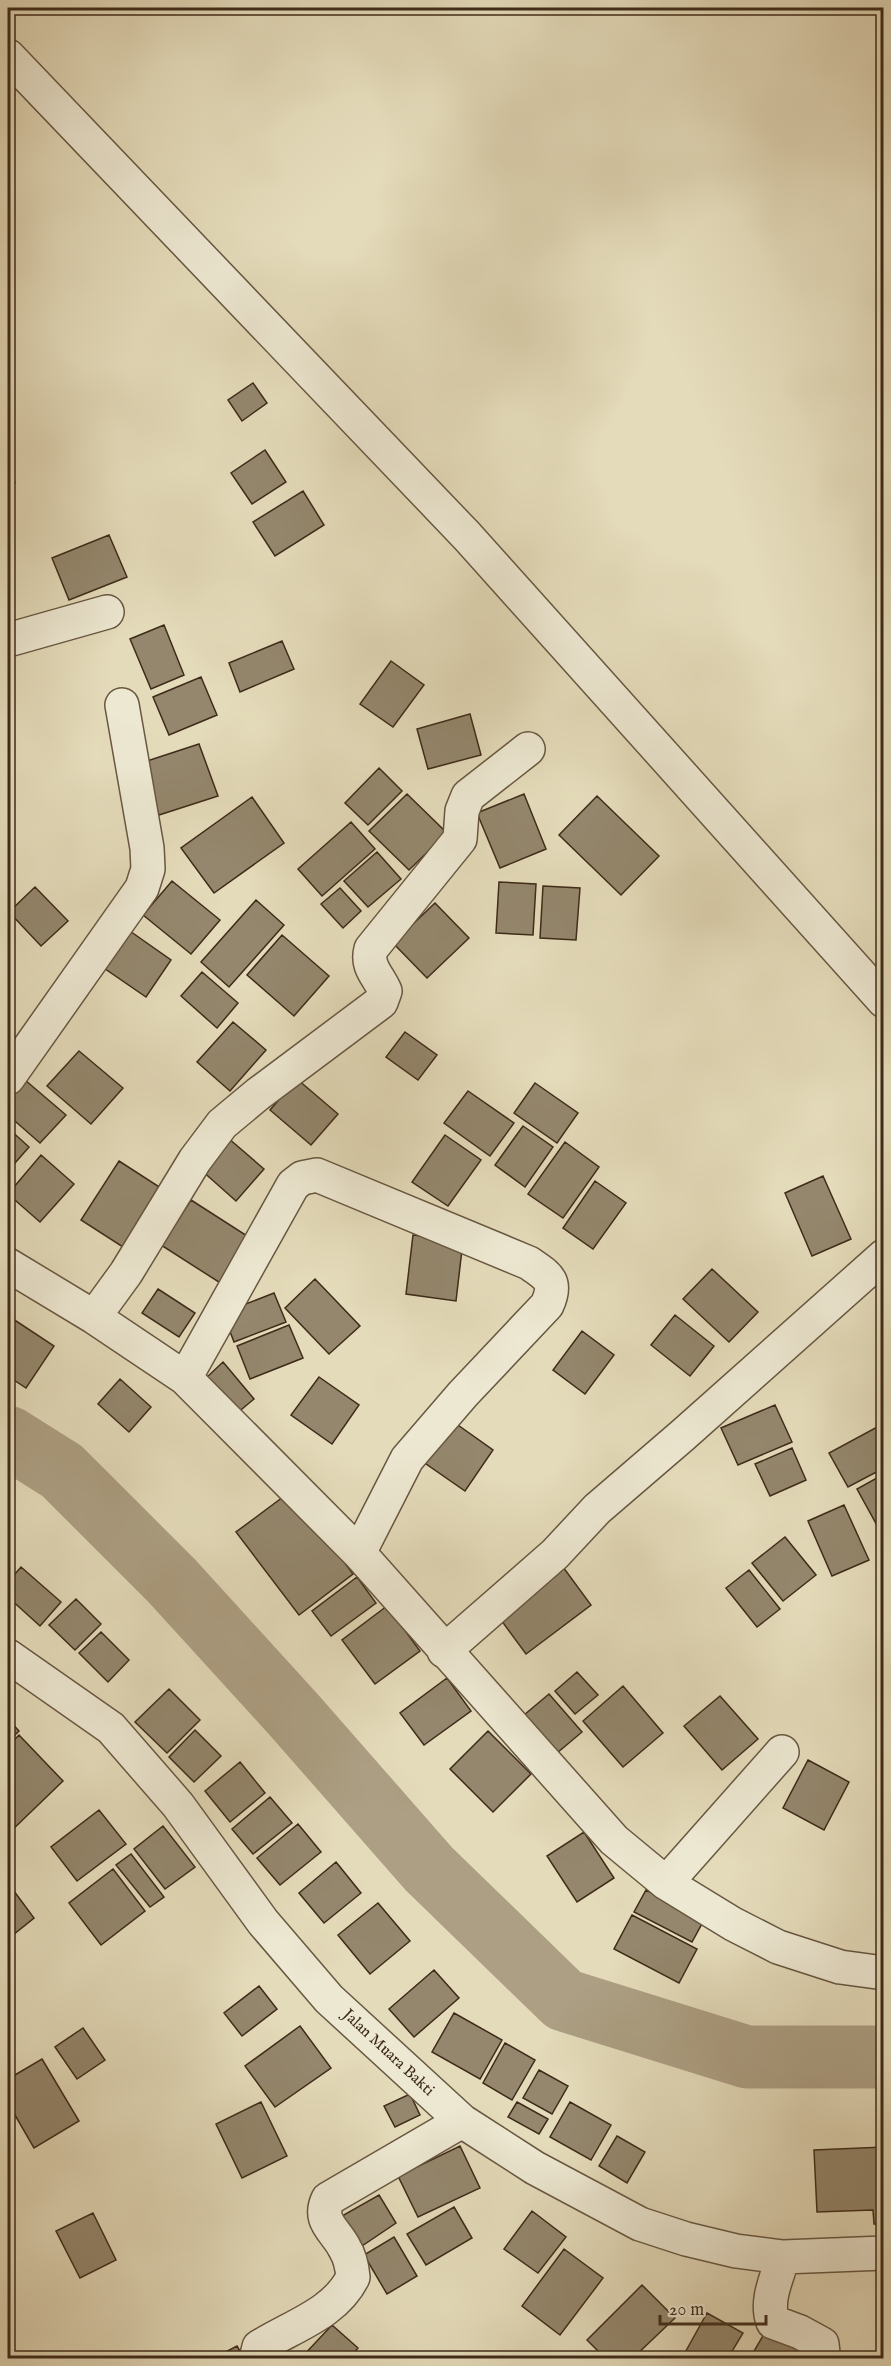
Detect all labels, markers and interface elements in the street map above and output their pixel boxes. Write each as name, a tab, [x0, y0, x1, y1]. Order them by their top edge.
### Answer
street label: Jalan Muara Bakti	[336, 2004, 438, 2101]
scale bar	[660, 2288, 766, 2326]
text: 20 m	[669, 2299, 704, 2322]

